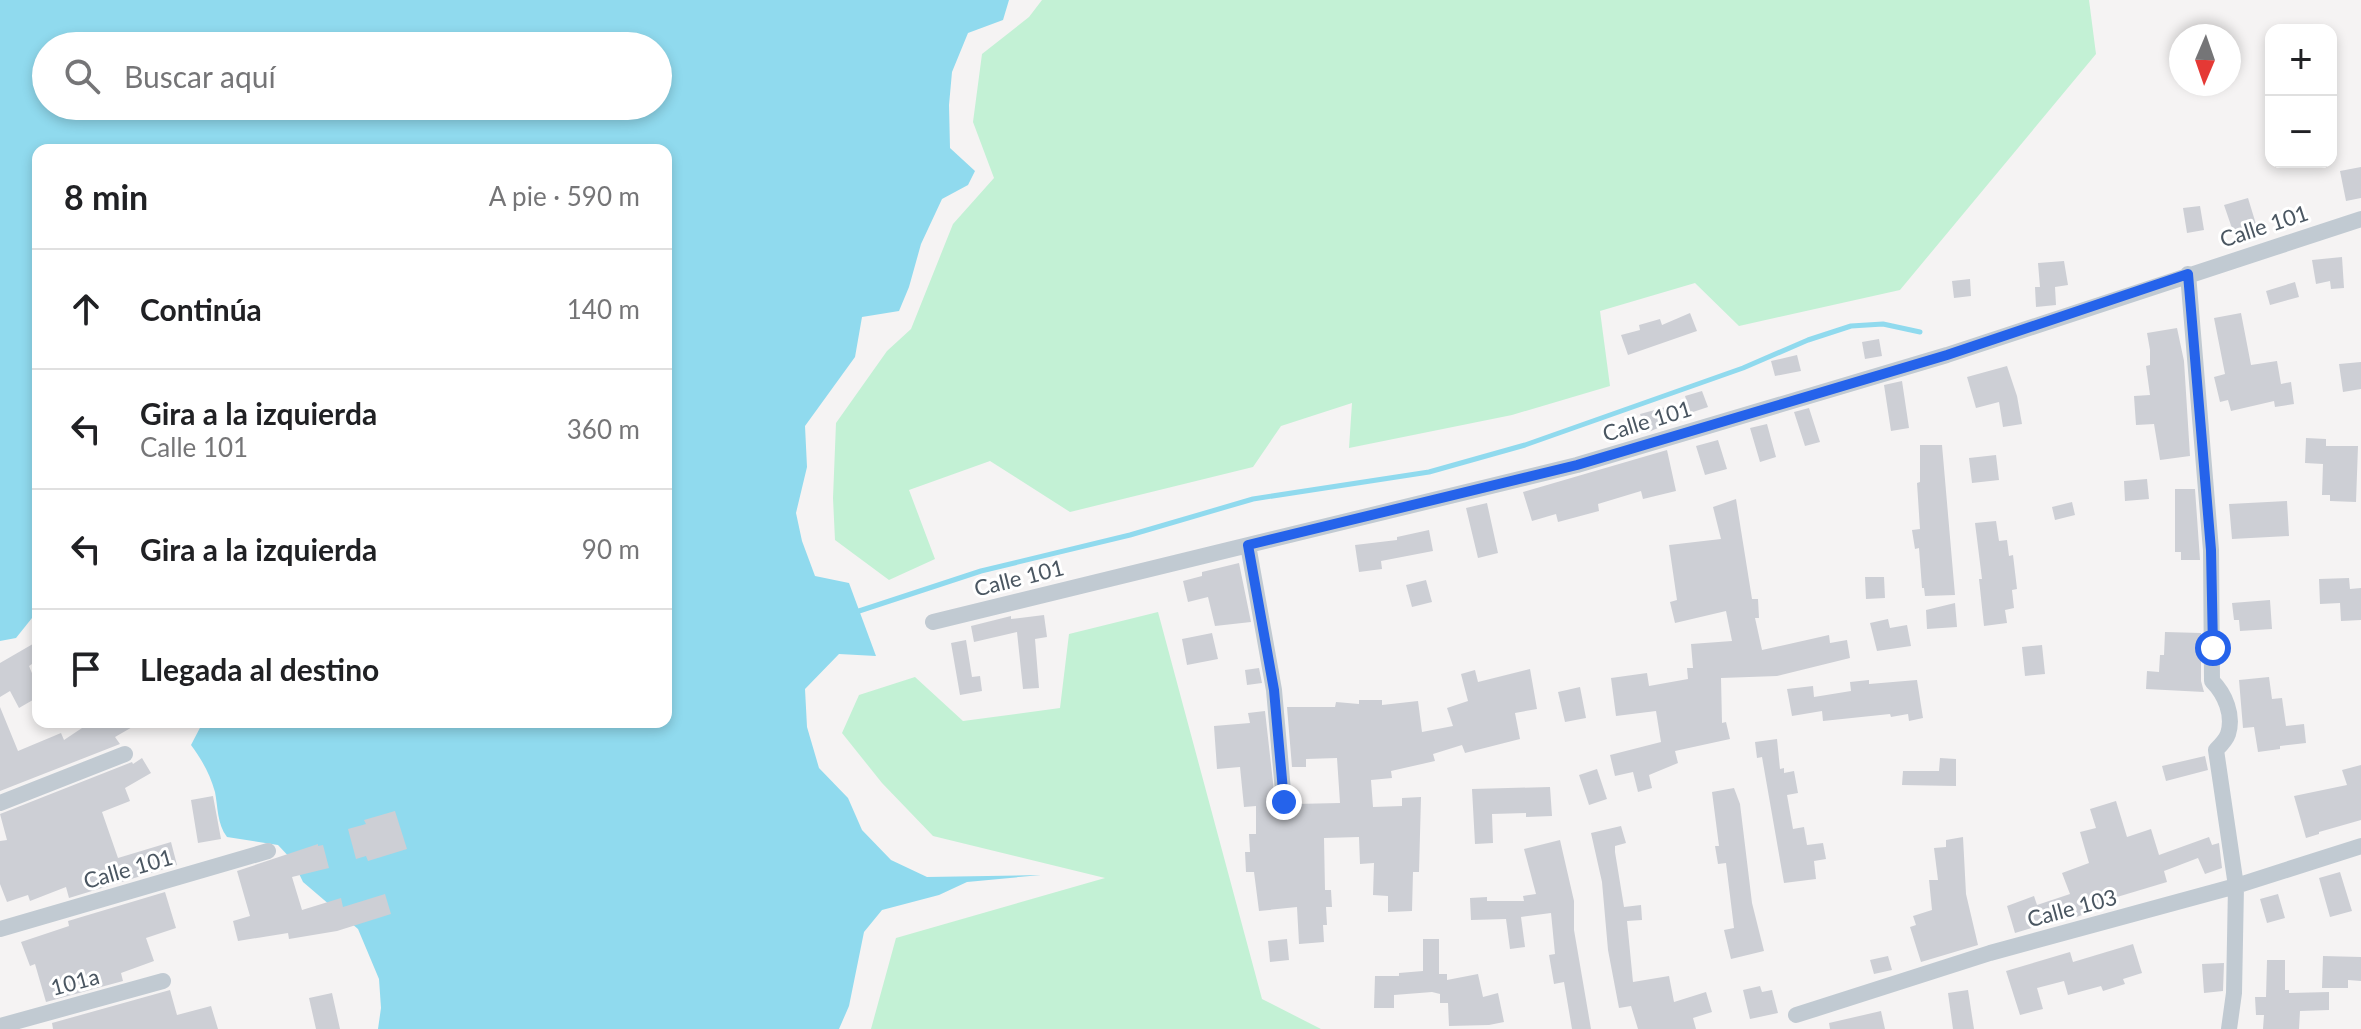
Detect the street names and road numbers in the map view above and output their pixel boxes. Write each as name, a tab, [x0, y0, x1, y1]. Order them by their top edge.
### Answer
street label: Calle 101	[2216, 199, 2312, 253]
street label: Calle 101	[1599, 394, 1695, 447]
street label: Calle 101	[971, 553, 1067, 602]
street label: Calle 101	[80, 843, 176, 894]
street label: Calle 103	[2024, 883, 2120, 932]
street label: 101a	[48, 962, 102, 1001]

